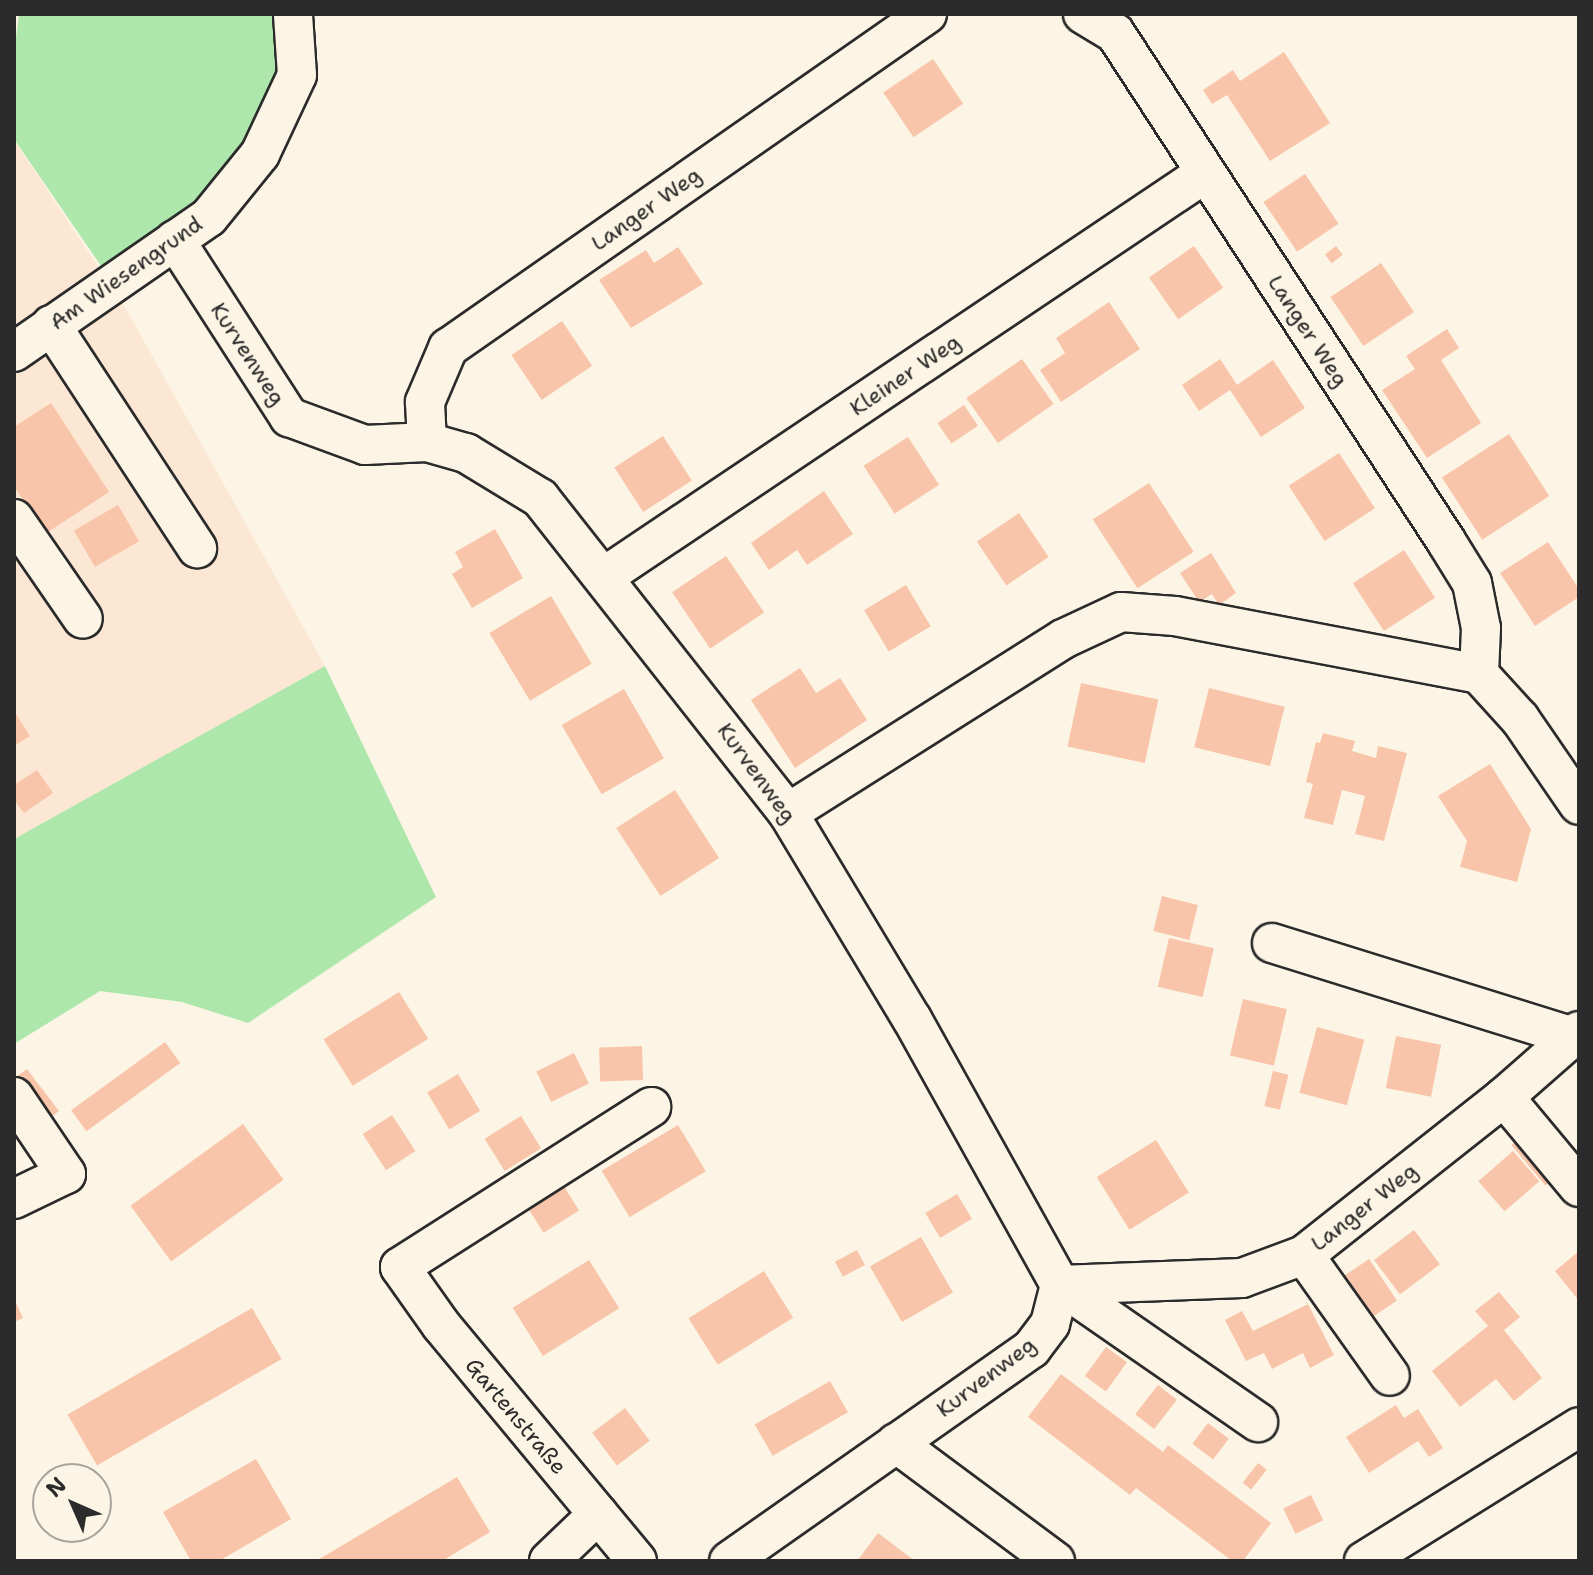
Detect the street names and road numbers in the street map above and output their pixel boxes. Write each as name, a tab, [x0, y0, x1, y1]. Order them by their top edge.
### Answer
street label: Langer Weg	[586, 161, 706, 257]
street label: Am Wiesengrund	[45, 210, 207, 336]
street label: Langer Weg	[1262, 270, 1354, 392]
street label: Kurvenweg	[205, 298, 291, 410]
street label: Kleiner Weg	[845, 328, 965, 422]
street label: Kurvenweg	[712, 718, 802, 828]
street label: Langer Weg	[1305, 1157, 1423, 1257]
street label: Kurvenweg	[931, 1331, 1041, 1423]
street label: Gartenstraße	[460, 1353, 572, 1479]

